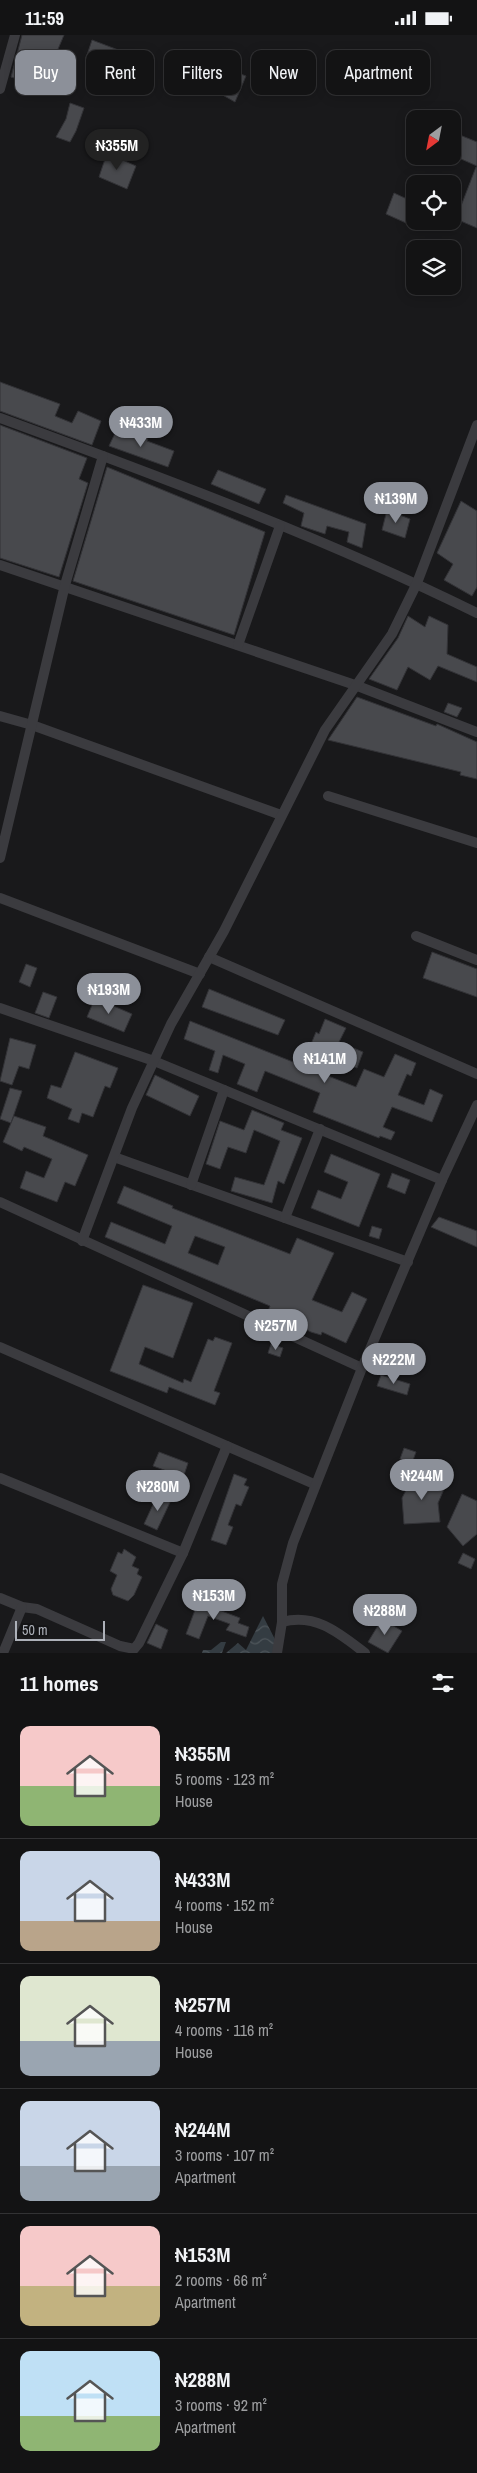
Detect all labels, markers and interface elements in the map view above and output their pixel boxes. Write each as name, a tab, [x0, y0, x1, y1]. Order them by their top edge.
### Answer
text: 11:59	[25, 5, 64, 31]
chip: Buy	[15, 50, 76, 95]
chip: Rent	[86, 50, 154, 95]
chip: Filters	[164, 50, 241, 95]
chip: New	[251, 50, 316, 95]
chip: Apartment	[326, 50, 430, 95]
north arrow	[406, 110, 461, 165]
map controls	[406, 110, 461, 295]
pin: ₦355M	[82, 129, 152, 171]
text: ₦355M	[96, 134, 138, 156]
button: locate	[406, 175, 461, 230]
button: layers	[406, 240, 461, 295]
pin: ₦433M	[106, 405, 176, 448]
text: ₦433M	[120, 411, 162, 433]
pin: ₦139M	[361, 481, 431, 524]
text: ₦139M	[375, 487, 417, 509]
pin: ₦193M	[74, 973, 144, 1015]
text: ₦193M	[88, 978, 130, 1000]
pin: ₦141M	[290, 1041, 360, 1084]
text: ₦141M	[304, 1047, 346, 1069]
pin: ₦257M	[241, 1309, 311, 1351]
text: ₦257M	[255, 1314, 297, 1336]
pin: ₦222M	[359, 1343, 429, 1385]
text: ₦222M	[373, 1348, 415, 1370]
pin: ₦244M	[387, 1459, 457, 1501]
text: ₦244M	[401, 1464, 443, 1486]
pin: ₦280M	[123, 1469, 193, 1512]
text: ₦280M	[137, 1475, 179, 1497]
pin: ₦153M	[179, 1579, 249, 1621]
text: ₦153M	[193, 1584, 235, 1606]
pin: ₦288M	[350, 1593, 420, 1636]
text: ₦288M	[364, 1599, 406, 1621]
scale bar	[15, 1618, 105, 1641]
text: 50 m	[22, 1621, 48, 1639]
text: 11 homes	[20, 1669, 99, 1698]
icon: filters	[429, 1669, 457, 1697]
text: ₦355M	[175, 1739, 231, 1768]
icon: home	[60, 1746, 120, 1806]
text: 5 rooms · 123 m²	[175, 1768, 274, 1790]
text: House	[175, 1790, 213, 1812]
text: ₦433M	[175, 1865, 231, 1894]
icon: home	[60, 1871, 120, 1931]
text: 4 rooms · 152 m²	[175, 1894, 274, 1916]
text: House	[175, 1916, 213, 1938]
text: ₦257M	[175, 1990, 231, 2019]
icon: home	[60, 1996, 120, 2056]
text: 4 rooms · 116 m²	[175, 2019, 273, 2041]
text: House	[175, 2041, 213, 2063]
text: ₦244M	[175, 2115, 231, 2144]
icon: home	[60, 2121, 120, 2181]
text: 3 rooms · 107 m²	[175, 2144, 274, 2166]
text: Apartment	[175, 2166, 236, 2188]
text: ₦153M	[175, 2240, 231, 2269]
icon: home	[60, 2246, 120, 2306]
text: 2 rooms · 66 m²	[175, 2269, 267, 2291]
text: Apartment	[175, 2291, 236, 2313]
text: ₦288M	[175, 2365, 231, 2394]
icon: home	[60, 2371, 120, 2431]
text: 3 rooms · 92 m²	[175, 2394, 267, 2416]
text: Apartment	[175, 2416, 236, 2438]

